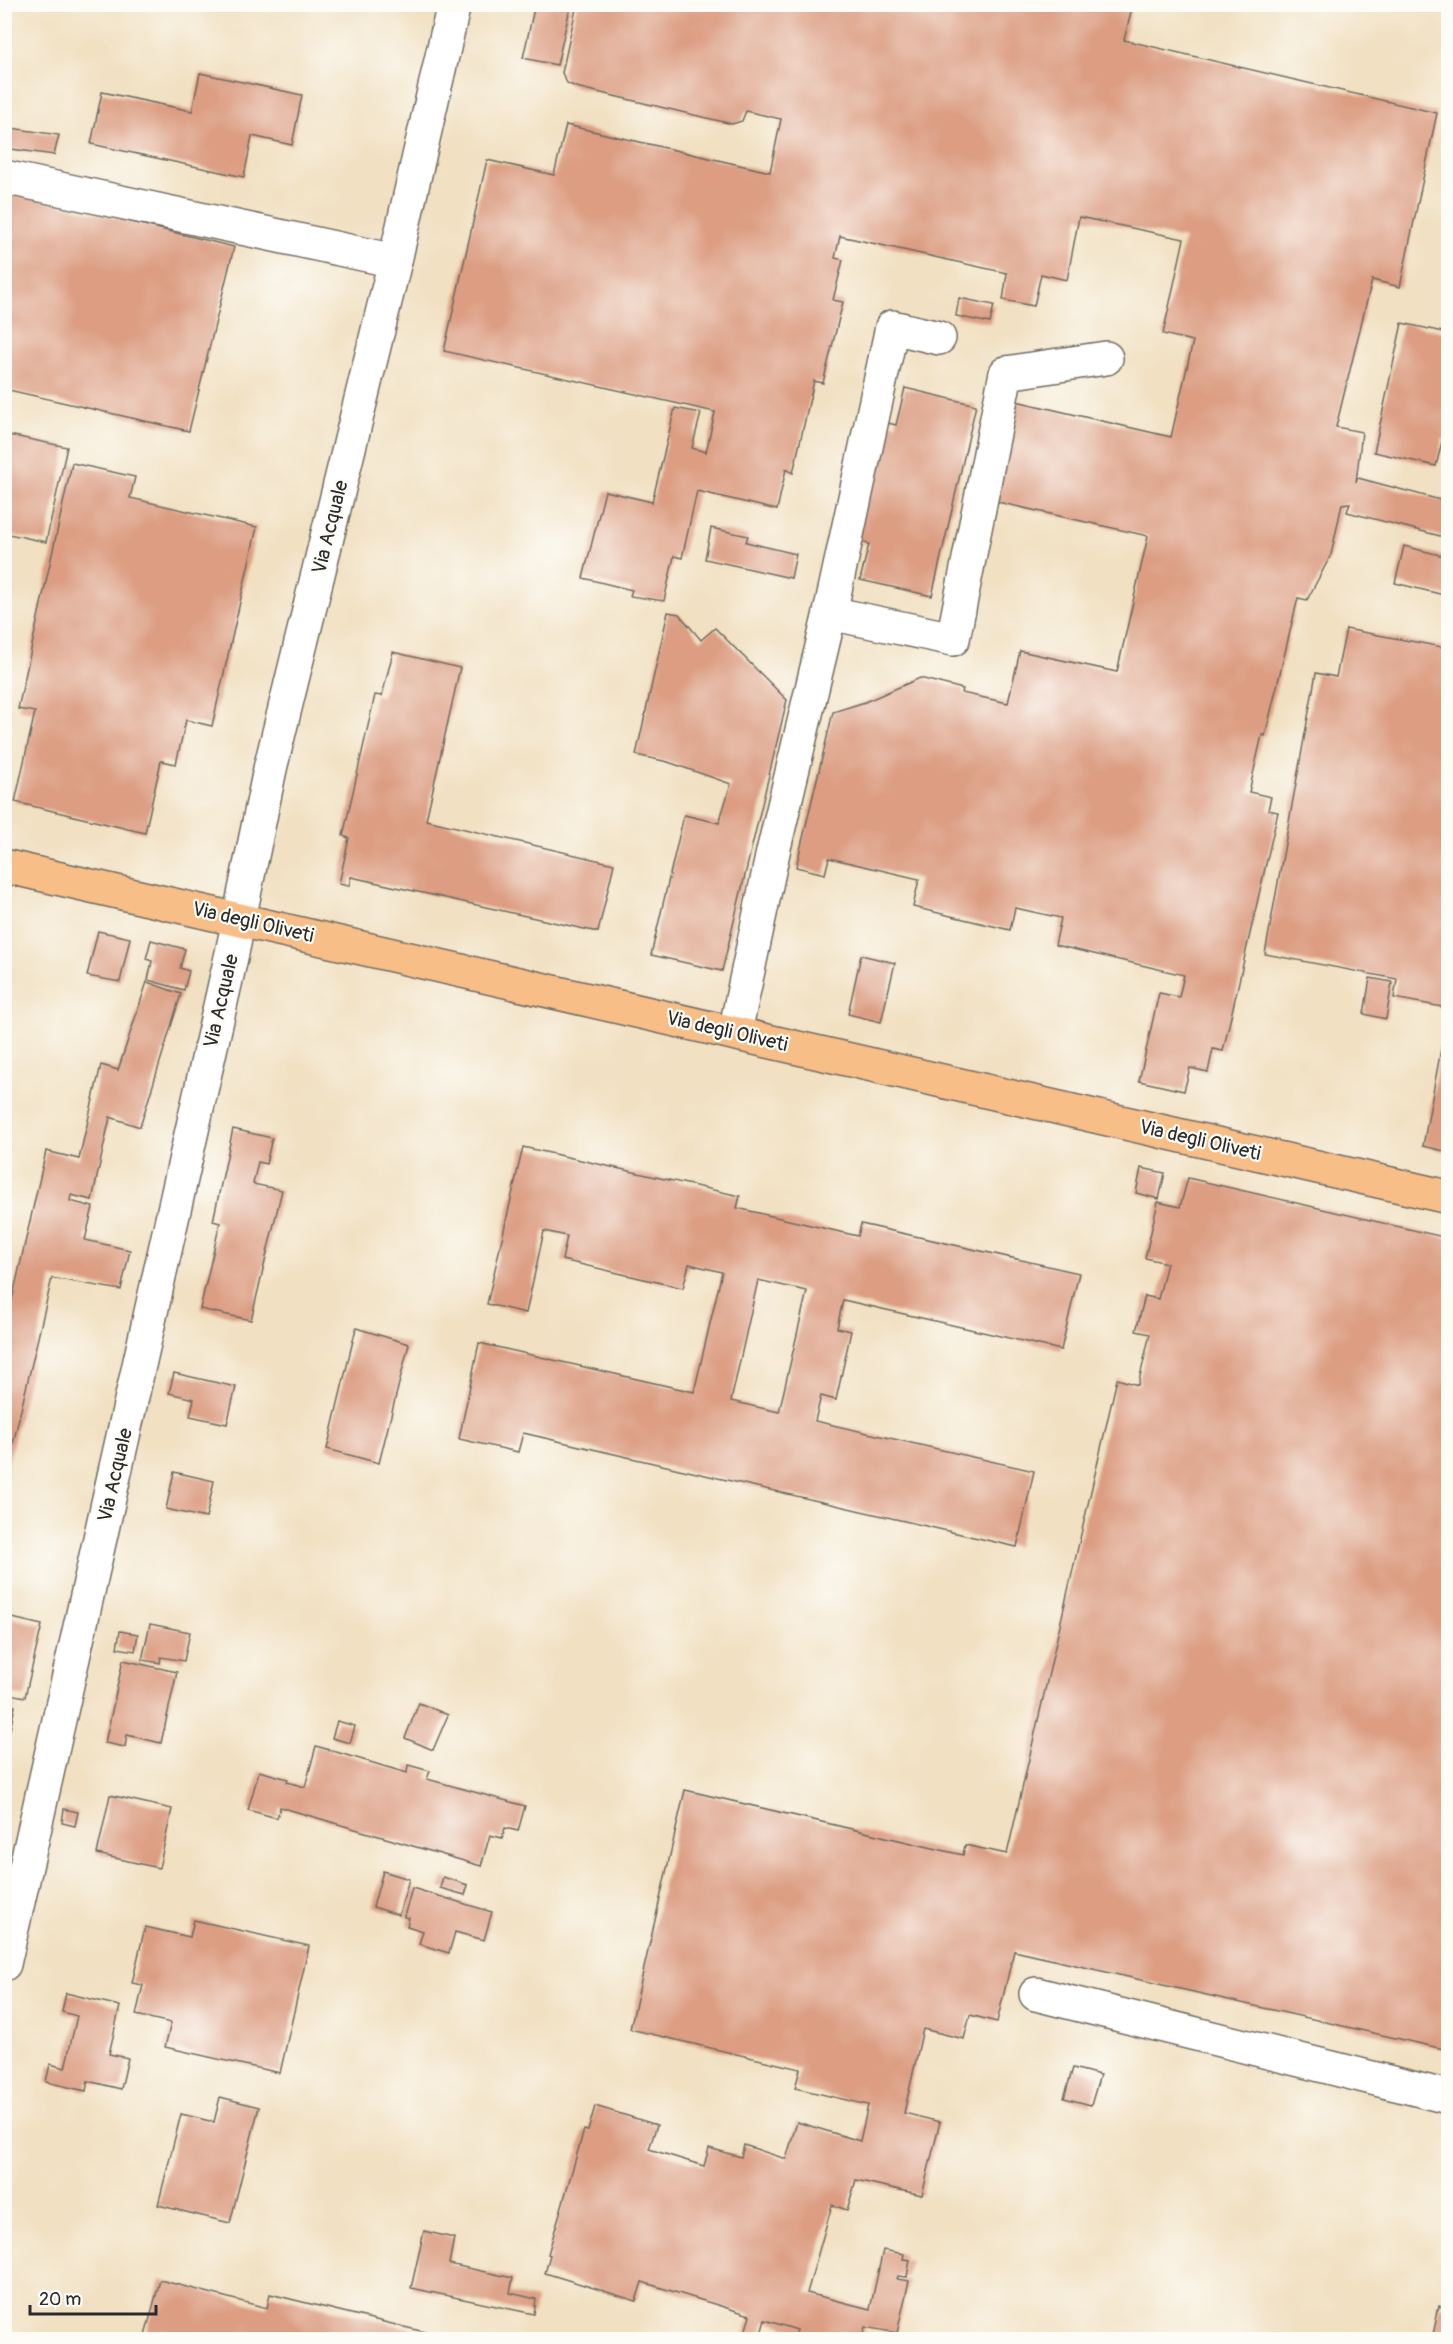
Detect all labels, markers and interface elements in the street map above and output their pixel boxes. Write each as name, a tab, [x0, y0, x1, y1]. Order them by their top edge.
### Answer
street label: Via Acquale	[306, 477, 354, 576]
street label: Via degli Oliveti	[190, 896, 316, 948]
street label: Via Acquale	[198, 951, 244, 1050]
street label: Via degli Oliveti	[664, 1005, 790, 1057]
street label: Via degli Oliveti	[1137, 1114, 1263, 1166]
street label: Via Acquale	[92, 1425, 138, 1524]
scale bar	[30, 2278, 156, 2316]
text: 20 m	[39, 2288, 81, 2311]

